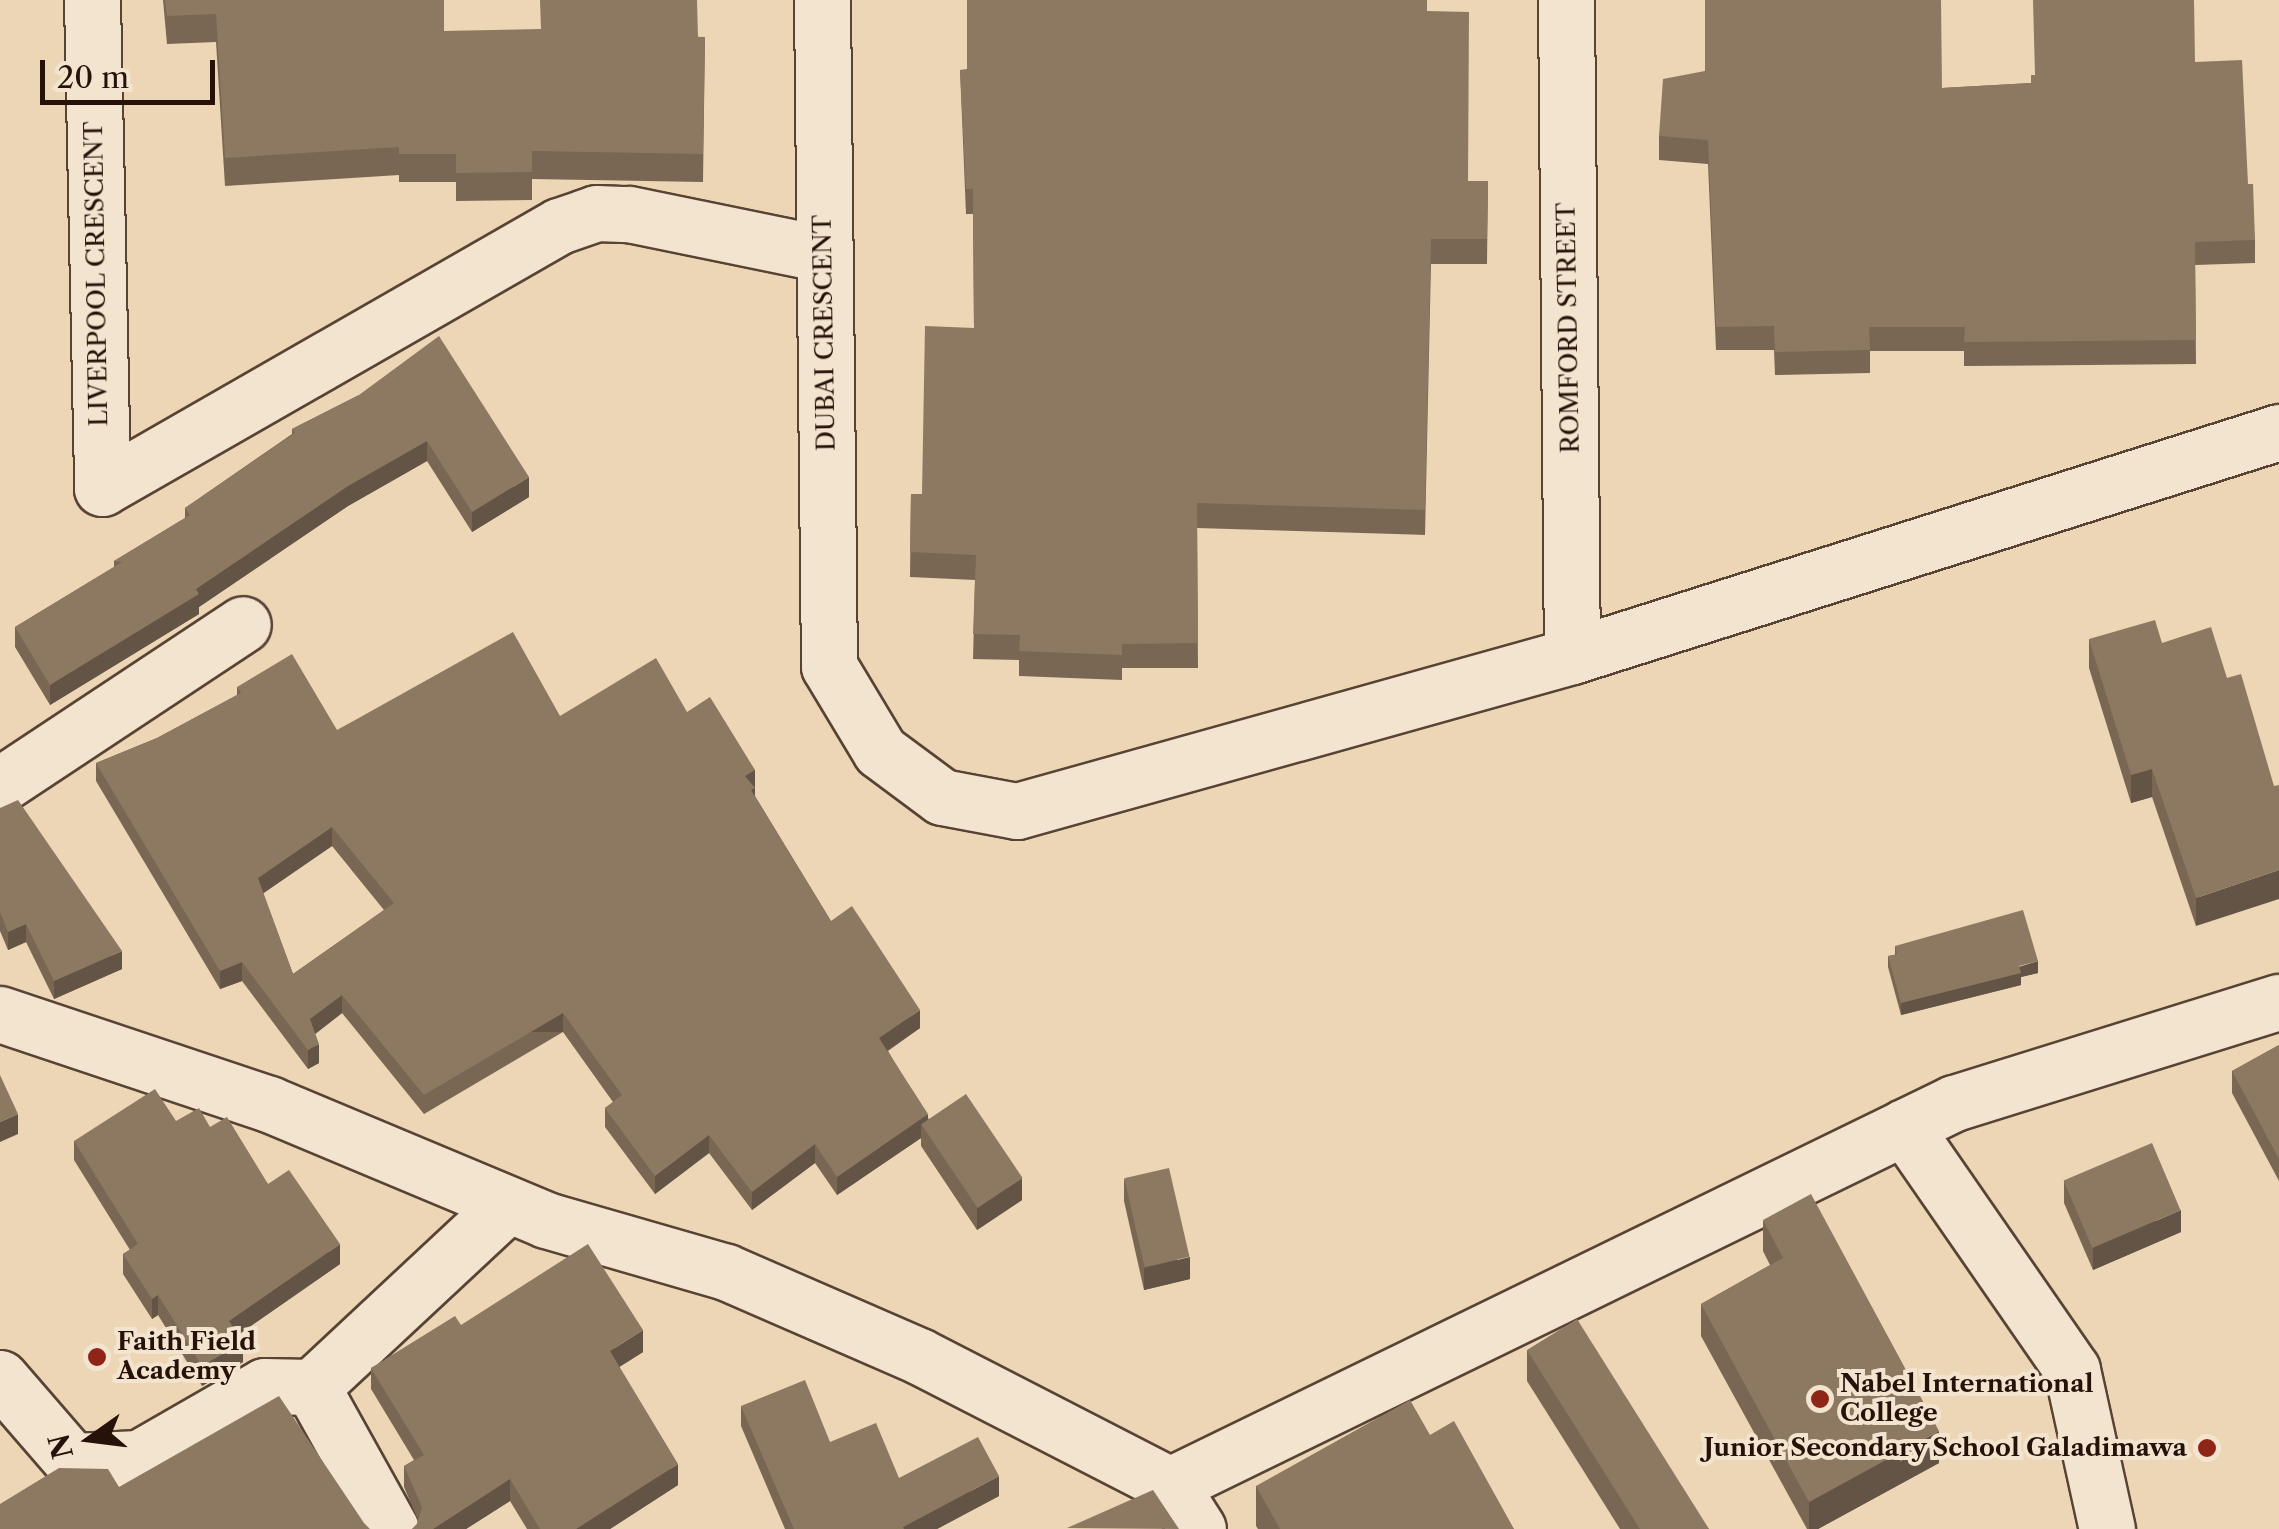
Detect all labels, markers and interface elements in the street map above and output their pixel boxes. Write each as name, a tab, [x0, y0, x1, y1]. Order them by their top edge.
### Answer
scale bar	[45, 40, 220, 102]
text: 20 m	[57, 59, 129, 96]
street label: LIVERPOOL CRESCENT	[79, 121, 115, 427]
street label: ROMFORD STREET	[1552, 202, 1586, 454]
street label: DUBAI CRESCENT	[808, 215, 842, 451]
place label: Faith Field Academy	[117, 1328, 256, 1387]
marker: Faith Field Academy	[86, 1346, 108, 1368]
place label: Nabel International College	[1840, 1370, 2094, 1429]
marker: Nabel International College	[1809, 1388, 1831, 1410]
north arrow	[40, 1389, 140, 1489]
text: N	[41, 1430, 80, 1462]
place label: Junior Secondary School Galadimawa	[1703, 1433, 2187, 1463]
marker: Junior Secondary School Galadimawa	[2196, 1437, 2218, 1459]

